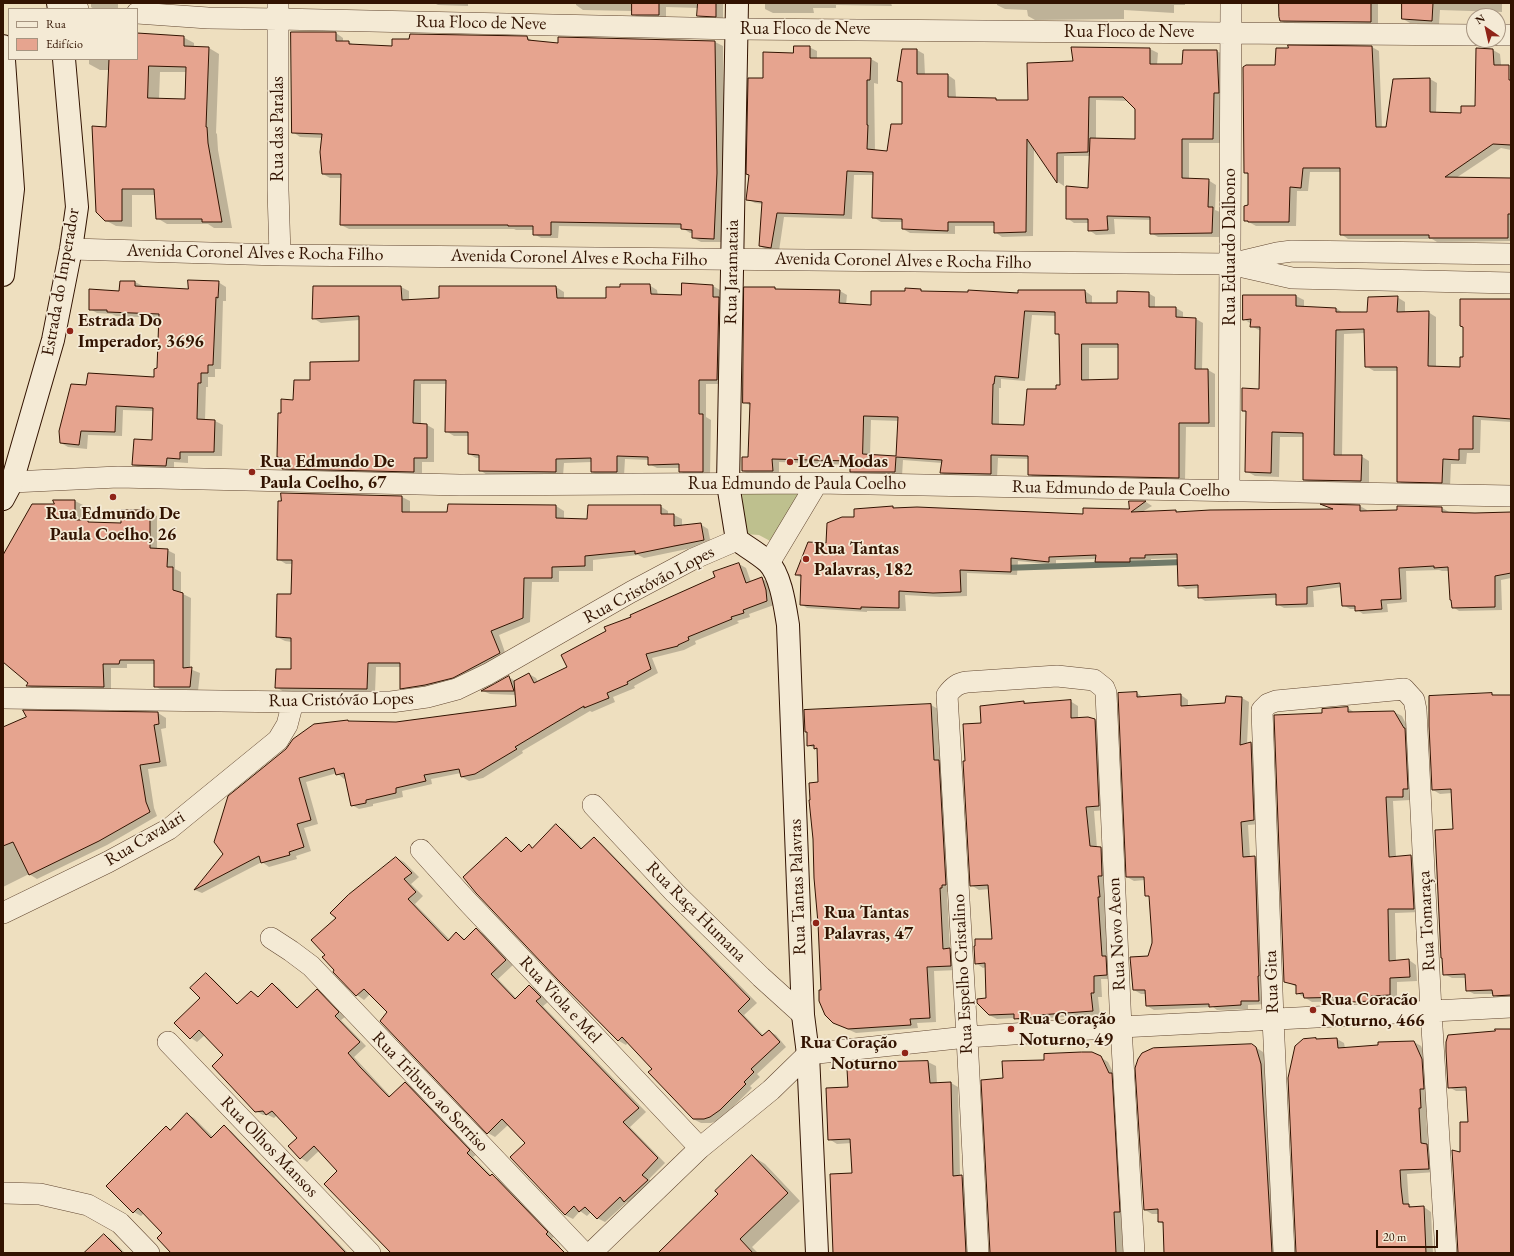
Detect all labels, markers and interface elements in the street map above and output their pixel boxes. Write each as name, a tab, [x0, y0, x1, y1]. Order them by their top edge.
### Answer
legend	[8, 8, 138, 60]
north arrow	[1466, 8, 1506, 48]
street label: Rua Floco de Neve	[416, 11, 546, 35]
text: N	[1472, 11, 1487, 27]
text: Rua	[46, 16, 66, 32]
street label: Rua Floco de Neve	[740, 18, 870, 40]
street label: Rua Floco de Neve	[1064, 21, 1194, 43]
text: Edifício	[46, 36, 83, 52]
street label: Rua das Paralas	[267, 76, 289, 182]
street label: Rua Eduardo Dalbono	[1219, 168, 1241, 326]
street label: Estrada do Imperador	[37, 206, 85, 358]
street label: Rua Jaramataia	[720, 219, 744, 325]
street label: Avenida Coronel Alves e Rocha Filho	[126, 240, 384, 266]
street label: Avenida Coronel Alves e Rocha Filho	[450, 245, 708, 271]
street label: Avenida Coronel Alves e Rocha Filho	[774, 248, 1032, 274]
place label: Estrada Do Imperador, 3696	[78, 310, 204, 352]
marker: Estrada Do Imperador, 3696	[65, 326, 75, 336]
place label: Rua Edmundo De Paula Coelho, 67	[260, 451, 395, 494]
place label: LCA Modas	[798, 451, 888, 473]
marker: LCA Modas	[785, 457, 795, 467]
marker: Rua Edmundo De Paula Coelho, 67	[247, 467, 257, 477]
street label: Rua Edmundo de Paula Coelho	[688, 473, 906, 495]
street label: Rua Edmundo de Paula Coelho	[1012, 476, 1230, 502]
marker: Rua Edmundo De Paula Coelho, 26	[108, 492, 118, 502]
place label: Rua Edmundo De Paula Coelho, 26	[46, 503, 180, 546]
place label: Rua Tantas Palavras, 182	[814, 538, 913, 580]
street label: Rua Cristóvão Lopes	[580, 541, 718, 629]
marker: Rua Tantas Palavras, 182	[801, 554, 811, 564]
street label: Rua Cristóvão Lopes	[268, 688, 414, 712]
street label: Rua Cavalari	[101, 807, 189, 871]
street label: Rua Tantas Palavras	[785, 818, 811, 956]
street label: Rua Raça Humana	[641, 857, 751, 967]
street label: Rua Tomaraça	[1414, 870, 1440, 972]
street label: Rua Novo Aeon	[1103, 877, 1131, 991]
street label: Rua Espelho Cristalino	[948, 893, 978, 1055]
place label: Rua Tantas Palavras, 47	[824, 902, 913, 944]
marker: Rua Tantas Palavras, 47	[811, 918, 821, 928]
street label: Rua Gita	[1260, 950, 1284, 1014]
street label: Rua Viola e Mel	[514, 952, 606, 1048]
place label: Rua Coracão Noturno, 466	[1321, 989, 1424, 1032]
marker: Rua Coracão Noturno, 466	[1308, 1005, 1318, 1015]
place label: Rua Coração Noturno, 49	[1019, 1008, 1116, 1050]
marker: Rua Coração Noturno, 49	[1006, 1024, 1016, 1034]
street label: Rua Tributo ao Sorriso	[367, 1027, 493, 1157]
place label: Rua Coração Noturno	[800, 1032, 897, 1074]
marker: Rua Coração Noturno	[900, 1048, 910, 1058]
street label: Rua Olhos Mansos	[215, 1092, 323, 1202]
scale bar	[1378, 1222, 1440, 1248]
text: 20 m	[1383, 1229, 1406, 1245]

